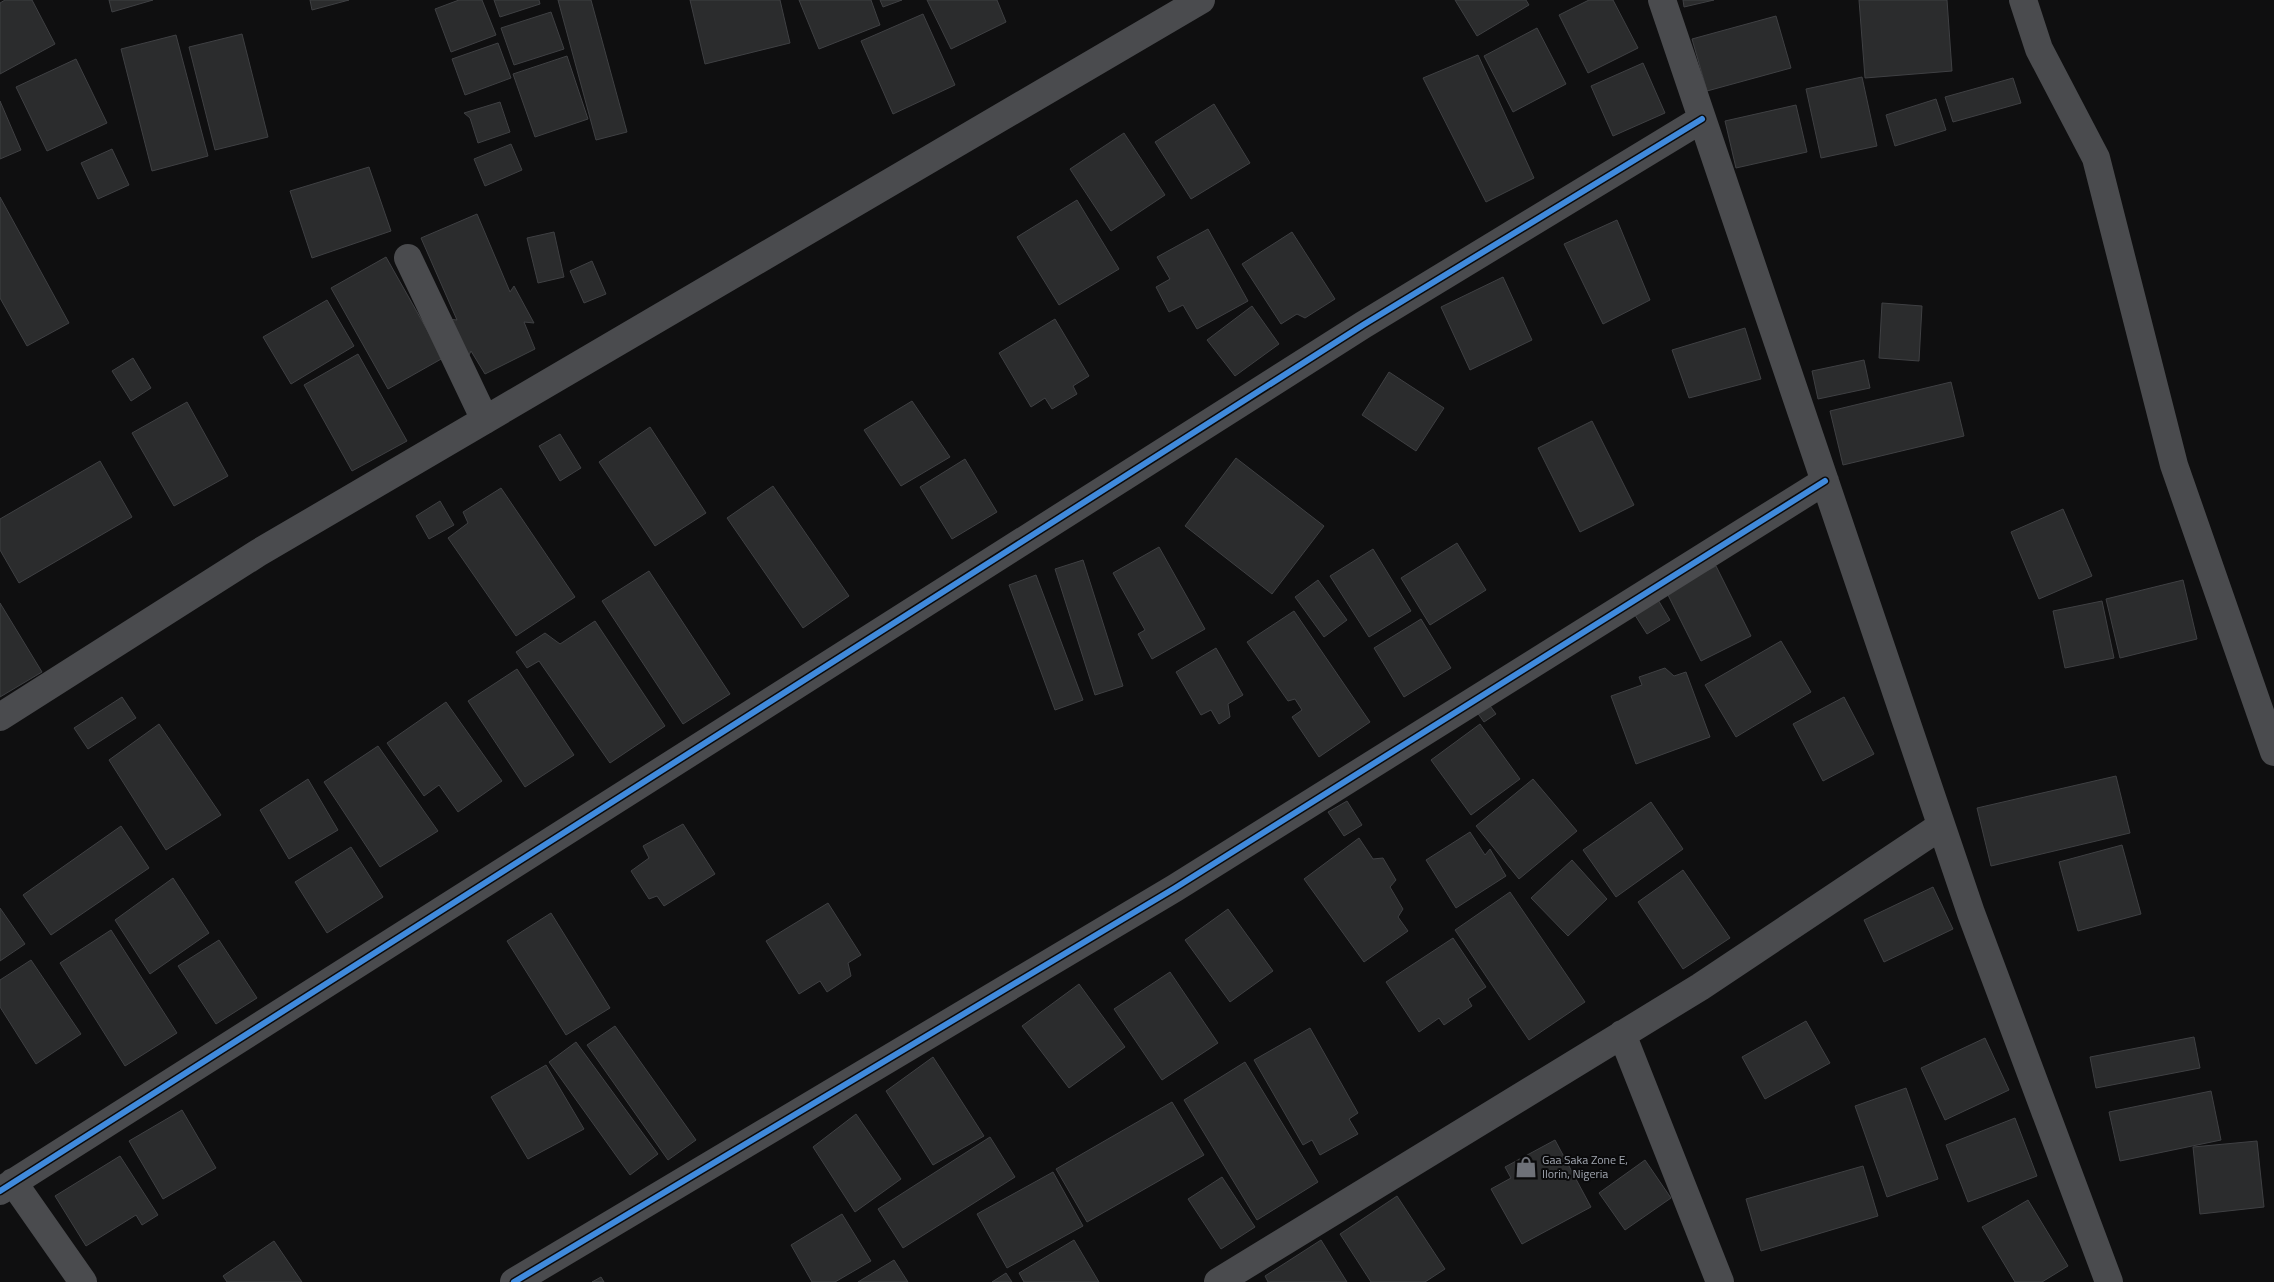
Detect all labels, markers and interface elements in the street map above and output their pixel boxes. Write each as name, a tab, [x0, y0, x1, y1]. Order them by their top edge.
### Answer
place label: Gaa Saka Zone E, Ilorin, Nigeria	[1542, 1150, 1628, 1183]
shop icon: Gaa Saka Zone E, Ilorin, Nigeria	[1513, 1154, 1539, 1180]

